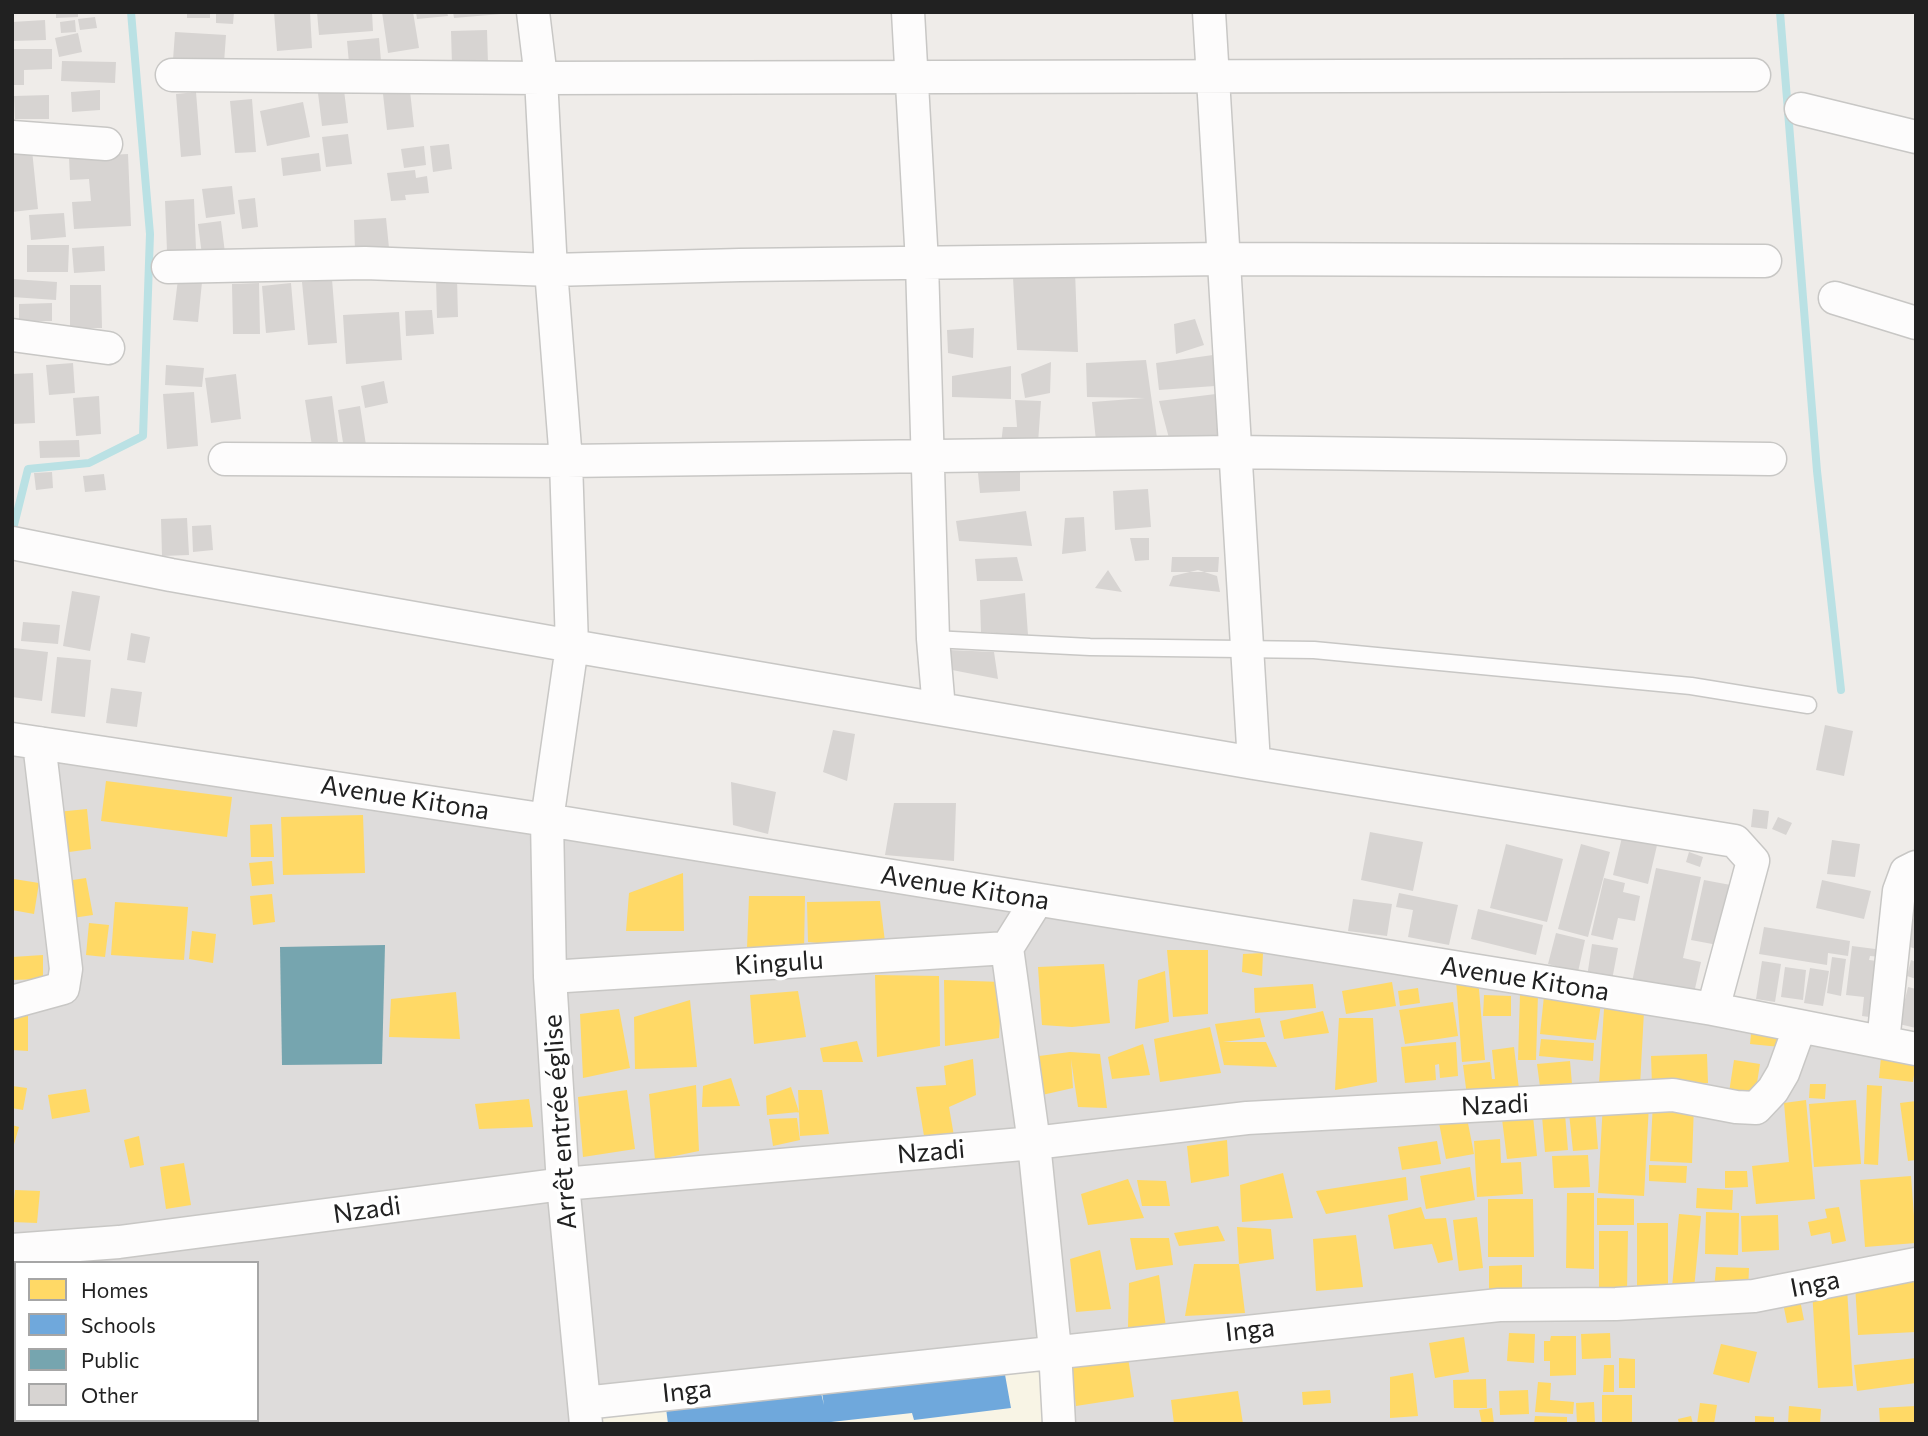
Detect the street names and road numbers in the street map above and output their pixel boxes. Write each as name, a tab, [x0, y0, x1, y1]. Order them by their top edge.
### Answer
street label: Avenue Kitona	[318, 769, 492, 827]
street label: Avenue Kitona	[878, 859, 1052, 917]
street label: Kingulu	[734, 944, 824, 982]
street label: Avenue Kitona	[1438, 950, 1612, 1008]
street label: Arrêt entrée église	[537, 1013, 583, 1231]
street label: Nzadi	[1460, 1088, 1530, 1122]
street label: Nzadi	[896, 1134, 966, 1170]
street label: Nzadi	[331, 1190, 403, 1230]
street label: Inga	[1788, 1264, 1842, 1304]
street label: Inga	[1224, 1312, 1276, 1348]
street label: Inga	[661, 1373, 713, 1409]

